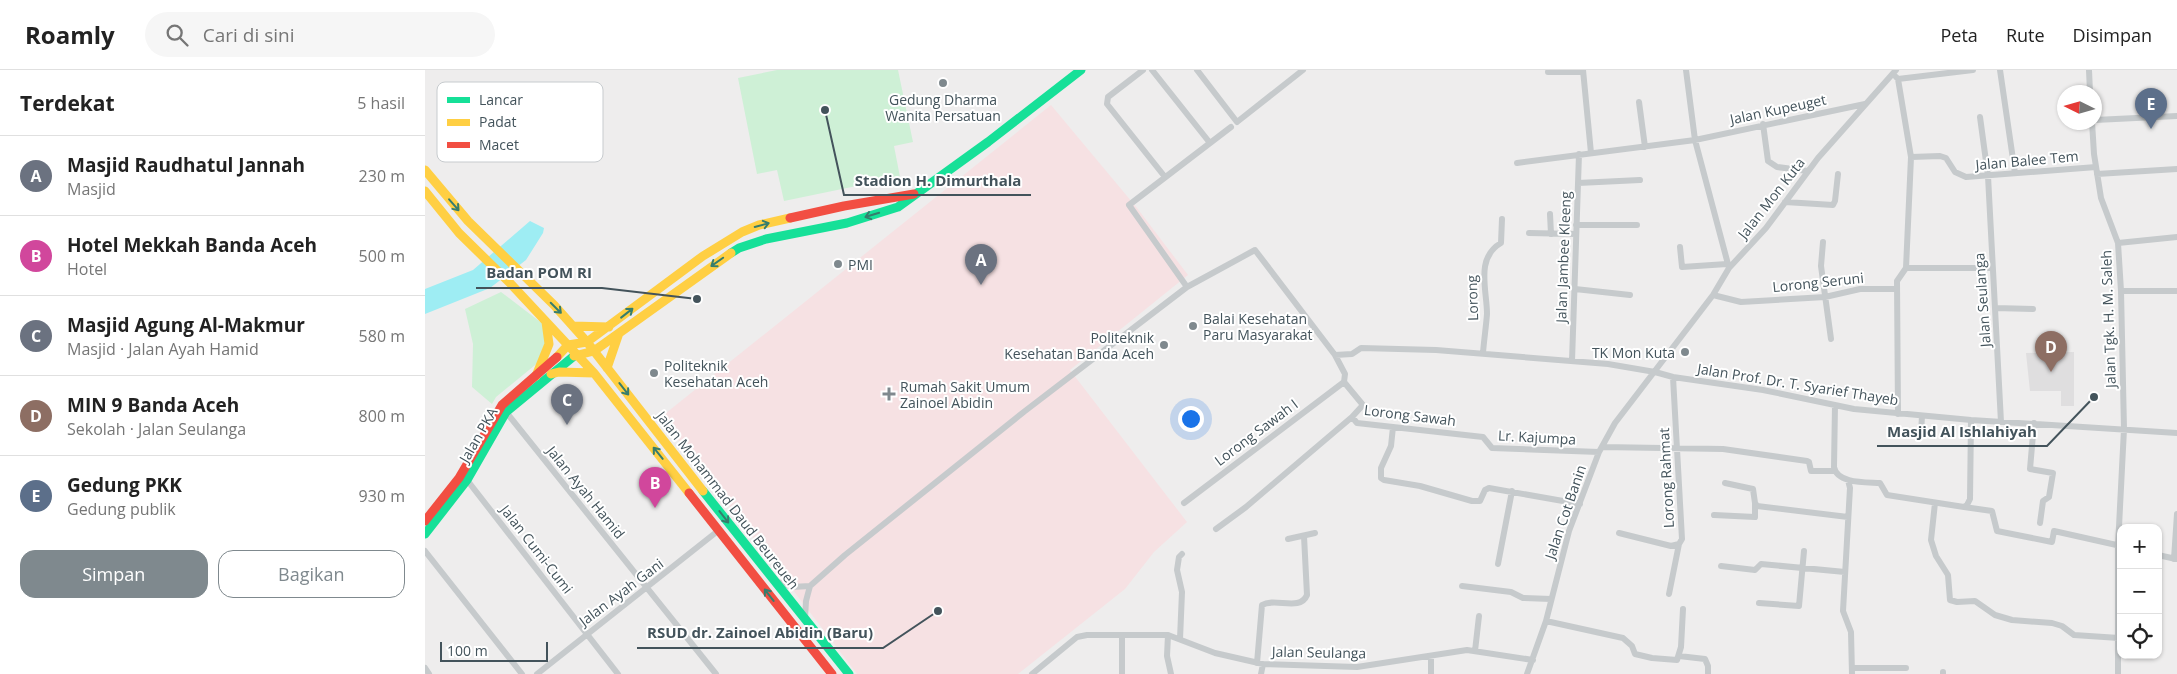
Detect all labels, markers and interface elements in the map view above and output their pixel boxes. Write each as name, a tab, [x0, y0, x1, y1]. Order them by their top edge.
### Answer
search box	[145, 12, 495, 57]
text: Roamly	[25, 18, 115, 51]
icon: search	[163, 21, 191, 49]
text: Cari di sini	[203, 22, 294, 48]
text: Peta	[1941, 23, 1978, 47]
text: Rute	[2006, 23, 2045, 47]
text: Disimpan	[2073, 23, 2152, 47]
marker: Gedung Dharma Wanita Persatuan	[937, 77, 949, 89]
legend	[437, 82, 603, 162]
north arrow	[2057, 85, 2102, 130]
pin: E	[2135, 88, 2167, 129]
text: Terdekat	[20, 89, 115, 117]
text: Lancar	[479, 90, 523, 109]
place label: Gedung Dharma Wanita Persatuan	[885, 90, 1001, 125]
street label: Jalan Kupeuget	[1726, 90, 1828, 129]
text: 5 hasil	[357, 92, 405, 114]
text: Padat	[479, 112, 517, 131]
text: Macet	[479, 135, 519, 154]
street label: Jalan Balee Tem	[1973, 146, 2079, 174]
text: Masjid Raudhatul Jannah	[67, 152, 305, 178]
street label: Jalan Mon Kuta	[1732, 153, 1809, 244]
text: A	[30, 165, 42, 187]
text: 230 m	[359, 165, 405, 187]
callout: Stadion H. Dimurthala	[844, 165, 1031, 195]
text: Stadion H. Dimurthala	[855, 170, 1021, 190]
text: Masjid	[67, 178, 116, 200]
street label: Jalan Jambee Kleeng	[1551, 191, 1575, 325]
one-way arrow	[448, 198, 459, 211]
one-way arrow	[864, 211, 880, 221]
one-way arrow	[754, 220, 770, 229]
text: Hotel Mekkah Banda Aceh	[67, 232, 317, 258]
pin: A	[965, 244, 997, 285]
text: B	[31, 245, 41, 267]
text: 500 m	[359, 245, 405, 267]
street label: Jalan Tgk. H. M. Saleh	[2096, 250, 2120, 390]
street label: Jalan Seulanga	[1969, 252, 1995, 350]
place label: PMI	[848, 255, 873, 274]
one-way arrow	[710, 257, 724, 267]
text: Hotel	[67, 258, 107, 280]
callout: Badan POM RI	[476, 258, 602, 288]
marker: PMI	[832, 258, 844, 270]
text: Badan POM RI	[486, 262, 592, 282]
street label: Lorong Seruni	[1771, 268, 1865, 296]
street label: Lorong	[1462, 274, 1482, 321]
one-way arrow	[549, 301, 561, 313]
one-way arrow	[620, 308, 633, 319]
place label: Balai Kesehatan Paru Masyarakat	[1203, 309, 1313, 344]
text: Masjid Agung Al-Makmur	[67, 312, 305, 338]
marker: Balai Kesehatan Paru Masyarakat	[1187, 320, 1199, 332]
text: C	[31, 325, 41, 347]
text: 580 m	[359, 325, 405, 347]
place label: Politeknik Kesehatan Banda Aceh	[1004, 328, 1155, 363]
pin: D	[2035, 331, 2067, 372]
text: Masjid · Jalan Ayah Hamid	[67, 338, 259, 360]
marker: Politeknik Kesehatan Banda Aceh	[1158, 339, 1170, 351]
place label: TK Mon Kuta	[1592, 343, 1675, 362]
marker: TK Mon Kuta	[1679, 346, 1691, 358]
place label: Politeknik Kesehatan Aceh	[664, 356, 768, 391]
street label: Jalan Prof. Dr. T. Syarief Thayeb	[1694, 358, 1900, 409]
marker: Politeknik Kesehatan Aceh	[648, 367, 660, 379]
place label: Rumah Sakit Umum Zainoel Abidin	[900, 377, 1030, 412]
one-way arrow	[619, 382, 629, 396]
pin: C	[551, 384, 583, 425]
marker: Rumah Sakit Umum Zainoel Abidin	[882, 387, 896, 401]
text: MIN 9 Banda Aceh	[67, 392, 239, 418]
street label: Lorong Sawah I	[1210, 394, 1302, 470]
street label: Lorong Sawah	[1363, 400, 1457, 430]
street label: Jalan PKA	[454, 404, 502, 468]
text: D	[30, 405, 42, 427]
text: 800 m	[359, 405, 405, 427]
your location	[1178, 406, 1204, 432]
street label: Jalan Mohammad Daud Beureueh	[653, 408, 803, 592]
callout: Masjid Al Ishlahiyah	[1877, 416, 2047, 446]
text: Sekolah · Jalan Seulanga	[67, 418, 246, 440]
text: Masjid Al Ishlahiyah	[1887, 421, 2037, 441]
street label: Lr. Kajumpa	[1497, 425, 1577, 449]
street label: Lorong Rahmat	[1654, 427, 1678, 529]
street label: Jalan Ayah Hamid	[541, 440, 629, 542]
one-way arrow	[653, 447, 664, 460]
street label: Jalan Cot Banin	[1539, 462, 1590, 564]
pin: B	[639, 467, 671, 508]
text: Gedung PKK	[67, 472, 182, 498]
text: E	[32, 485, 40, 507]
text: 930 m	[359, 485, 405, 507]
text: Gedung publik	[67, 498, 176, 520]
street label: Jalan Cumi-Cumi	[495, 499, 578, 597]
one-way arrow	[718, 511, 729, 524]
map controls	[2117, 524, 2162, 659]
button: +	[2117, 524, 2162, 569]
button: Simpan	[20, 550, 208, 598]
button: Bagikan	[218, 550, 405, 598]
street label: Jalan Ayah Gani	[573, 554, 667, 631]
button: −	[2117, 569, 2162, 614]
one-way arrow	[764, 588, 775, 601]
button: locate	[2117, 614, 2162, 659]
callout: RSUD dr. Zainoel Abidin (Baru)	[637, 618, 883, 648]
text: RSUD dr. Zainoel Abidin (Baru)	[647, 622, 873, 642]
scale bar	[440, 639, 547, 662]
text: 100 m	[447, 641, 488, 660]
street label: Jalan Seulanga	[1270, 642, 1366, 662]

